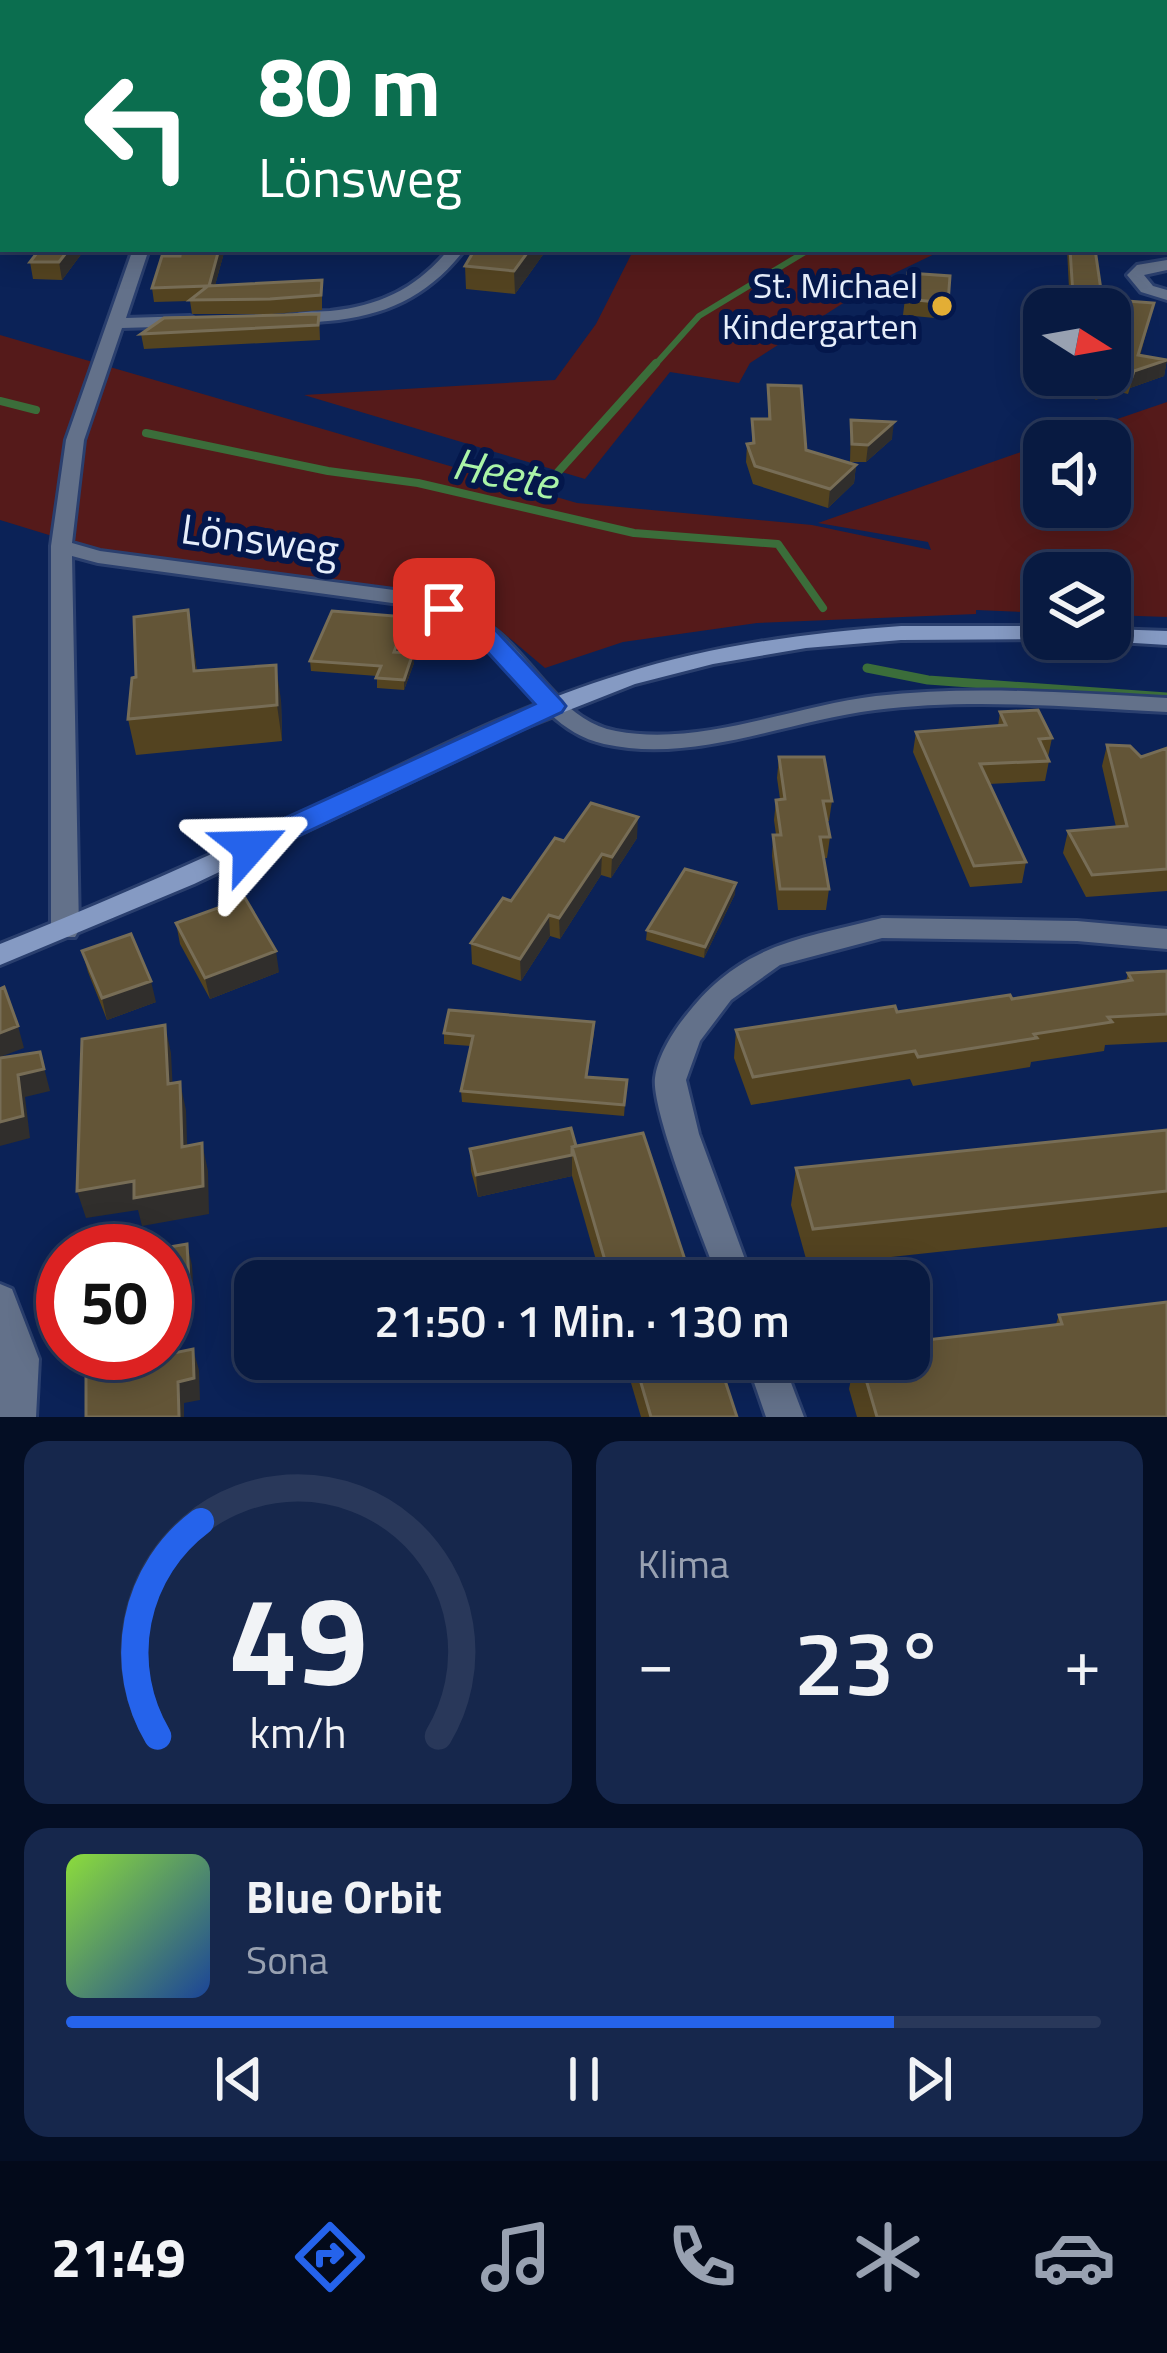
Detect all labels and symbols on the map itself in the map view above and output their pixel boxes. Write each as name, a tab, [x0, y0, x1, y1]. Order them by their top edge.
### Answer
place label: St. Michael Kindergarten	[722, 257, 918, 353]
north arrow	[1023, 288, 1131, 396]
marker: St. Michael Kindergarten	[929, 293, 955, 319]
water label: Heete	[447, 428, 566, 517]
street label: Lönsweg	[177, 495, 343, 581]
pin	[393, 558, 495, 660]
position arrow	[187, 784, 313, 910]
speed limit sign: 50	[36, 1224, 192, 1380]

